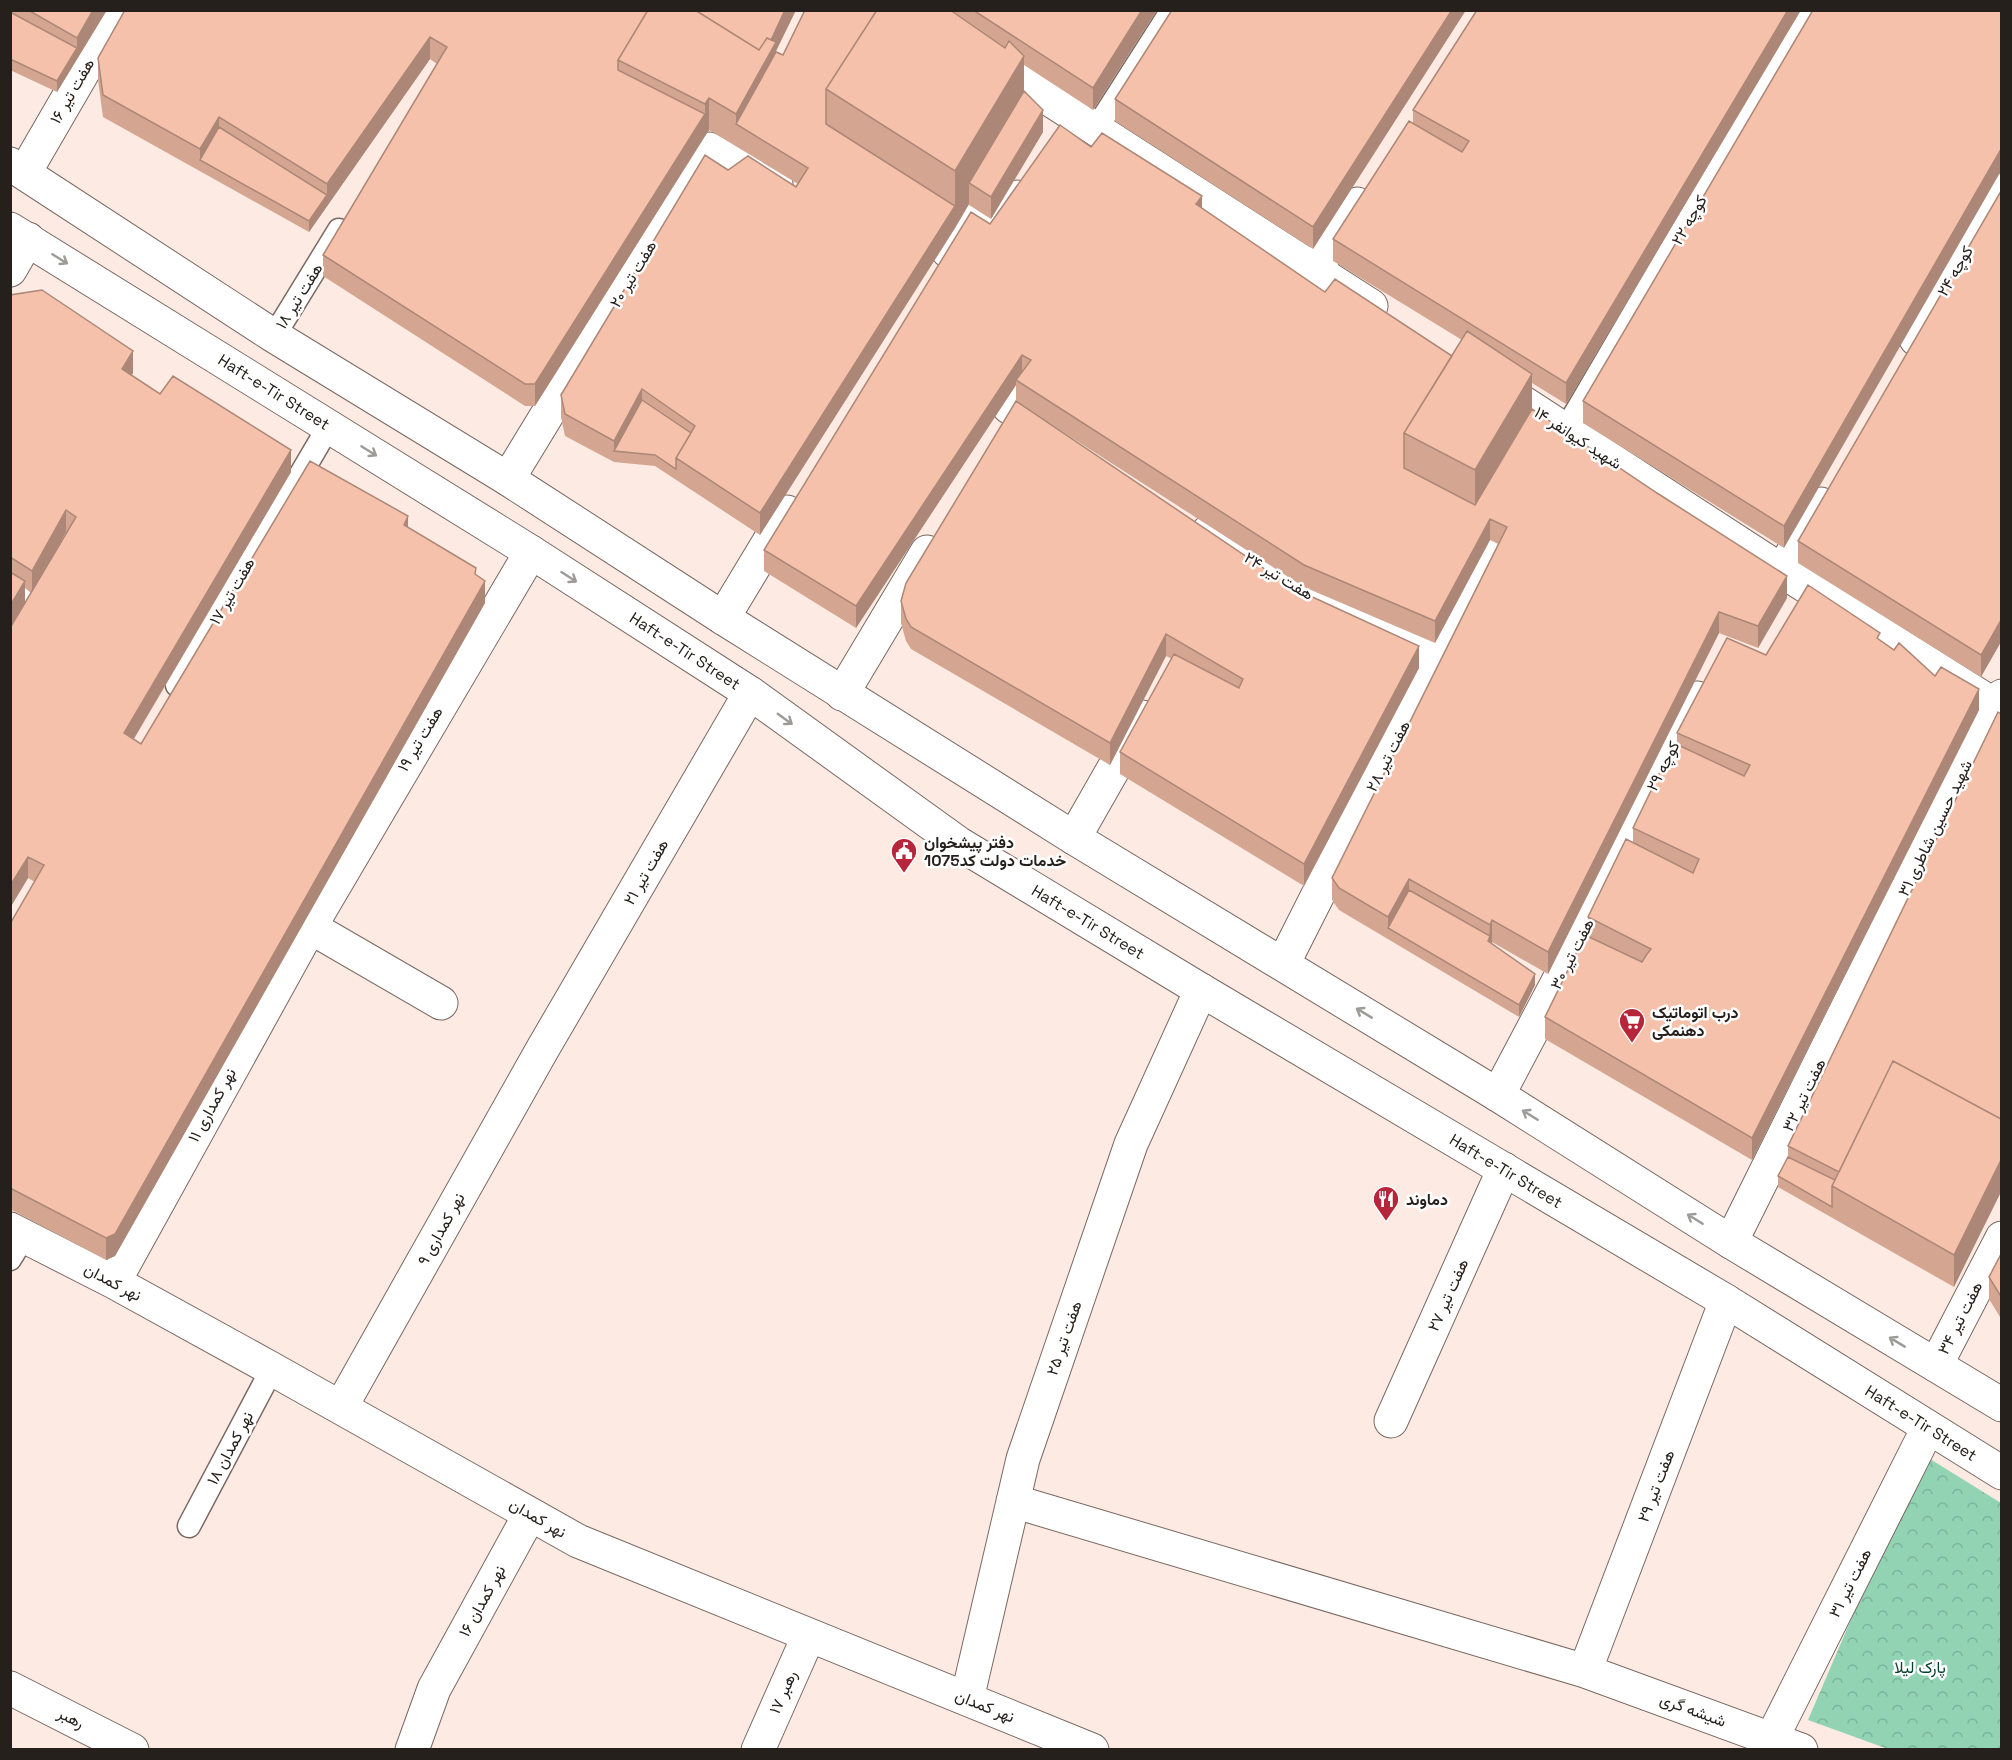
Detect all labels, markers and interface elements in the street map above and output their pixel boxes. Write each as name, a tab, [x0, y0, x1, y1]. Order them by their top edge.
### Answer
street label: هفت تیر ۱۶	[45, 55, 99, 127]
street label: کوچه ۲۲	[1666, 191, 1712, 249]
street label: هفت تیر ۲۰	[605, 237, 661, 311]
street label: کوچه ۲۴	[1932, 242, 1979, 301]
one-way arrow	[51, 254, 68, 266]
street label: هفت تیر ۱۸	[271, 259, 327, 333]
street label: Haft-e-Tir Street	[214, 349, 334, 435]
street label: شهید کیوانفر ۱۴	[1530, 402, 1626, 474]
one-way arrow	[360, 445, 377, 457]
street label: هفت تیر ۲۴	[1241, 547, 1317, 605]
street label: هفت تیر ۱۷	[204, 554, 260, 628]
one-way arrow	[561, 570, 578, 583]
street label: Haft-e-Tir Street	[626, 607, 744, 695]
street label: هفت تیر ۱۹	[392, 703, 448, 775]
one-way arrow	[776, 712, 792, 725]
street label: هفت تیر ۲۸	[1361, 717, 1415, 795]
street label: کوچه ۲۹	[1642, 737, 1685, 795]
street label: شهید حسین شاطری ۳۱	[1893, 756, 1977, 900]
place label: دفتر پیشخوان خدمات دولت کد1075	[924, 832, 1066, 871]
street label: هفت تیر ۲۱	[619, 835, 673, 909]
public building icon: دفتر پیشخوان خدمات دولت کد1075	[889, 836, 919, 874]
street label: Haft-e-Tir Street	[1028, 880, 1148, 964]
street label: هفت تیر ۳۰	[1545, 915, 1599, 993]
place label: درب اتوماتیک دهنمکی	[1652, 1002, 1739, 1041]
supermarket icon: درب اتوماتیک دهنمکی	[1617, 1006, 1647, 1044]
one-way arrow	[1356, 1007, 1373, 1019]
street label: هفت تیر ۳۲	[1777, 1055, 1831, 1135]
street label: نهر کمداری ۱۱	[183, 1064, 241, 1146]
one-way arrow	[1522, 1108, 1539, 1120]
street label: Haft-e-Tir Street	[1446, 1129, 1566, 1213]
restaurant icon: دماوند	[1371, 1184, 1401, 1222]
street label: نهر کمداری ۹	[412, 1189, 470, 1269]
place label: دماوند	[1406, 1189, 1448, 1210]
one-way arrow	[1687, 1213, 1704, 1225]
street label: هفت تیر ۲۷	[1423, 1255, 1473, 1335]
street label: نهر کمدان	[81, 1258, 145, 1306]
street label: هفت تیر ۳۴	[1933, 1278, 1987, 1358]
street label: هفت تیر ۲۵	[1041, 1298, 1087, 1378]
one-way arrow	[1889, 1336, 1906, 1348]
street label: Haft-e-Tir Street	[1861, 1380, 1981, 1466]
street label: نهر کمدان ۱۸	[202, 1408, 258, 1488]
street label: هفت تیر ۲۹	[1633, 1447, 1679, 1525]
street label: نهر کمدان	[506, 1493, 570, 1543]
street label: هفت تیر ۳۱	[1824, 1545, 1876, 1621]
street label: نهر کمدان ۱۶	[454, 1562, 510, 1640]
park label: پارک لیلا	[1894, 1657, 1946, 1679]
street label: رهبر ۱۷	[764, 1667, 802, 1717]
street label: نهر کمدان	[952, 1685, 1018, 1727]
street label: شیشه گری	[1657, 1688, 1729, 1732]
street label: رهبر	[53, 1702, 88, 1734]

